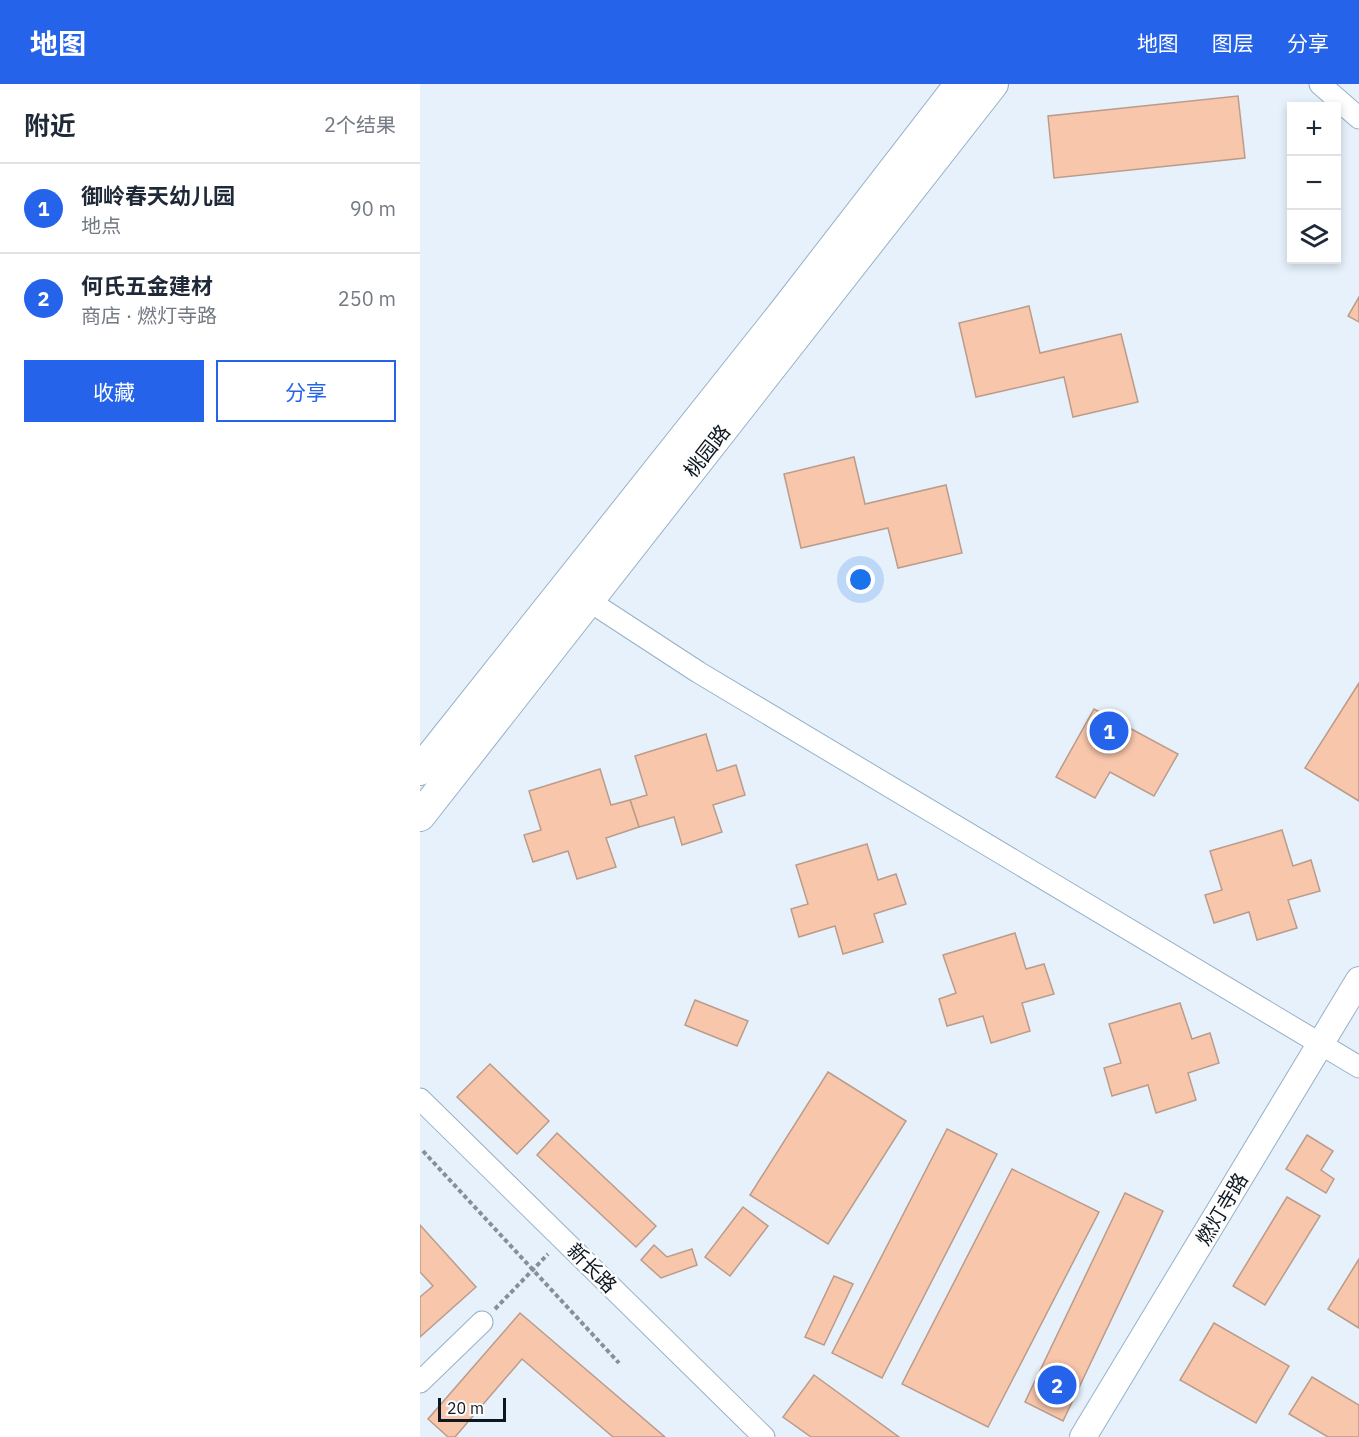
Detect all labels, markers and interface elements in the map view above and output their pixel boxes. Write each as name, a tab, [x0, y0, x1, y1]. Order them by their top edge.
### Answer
text: 地图	[30, 25, 86, 62]
text: 地图	[1137, 29, 1179, 57]
text: 图层	[1212, 29, 1254, 57]
text: 分享	[1287, 29, 1329, 57]
map controls	[1287, 102, 1341, 264]
button: +	[1287, 102, 1341, 156]
text: 附近	[24, 108, 76, 142]
text: 2个结果	[324, 111, 396, 138]
button: −	[1287, 156, 1341, 210]
text: 御岭春天幼儿园	[81, 181, 235, 210]
text: 1	[38, 195, 50, 222]
text: 90 m	[350, 195, 396, 222]
button: layers	[1287, 210, 1341, 264]
text: 地点	[81, 212, 121, 239]
text: 何氏五金建材	[81, 271, 213, 300]
text: 2	[38, 285, 50, 312]
text: 250 m	[338, 285, 396, 312]
text: 商店 · 燃灯寺路	[81, 302, 217, 329]
button: 收藏	[24, 360, 204, 422]
button: 分享	[216, 360, 396, 422]
street label: 桃园路	[677, 419, 736, 483]
your location	[846, 565, 875, 594]
pin: 1	[1090, 708, 1128, 754]
street label: 燃灯寺路	[1189, 1168, 1254, 1250]
street label: 新长路	[562, 1237, 623, 1298]
pin: 2	[1038, 1362, 1076, 1408]
scale bar	[438, 1395, 506, 1422]
text: 20 m	[447, 1398, 484, 1418]

